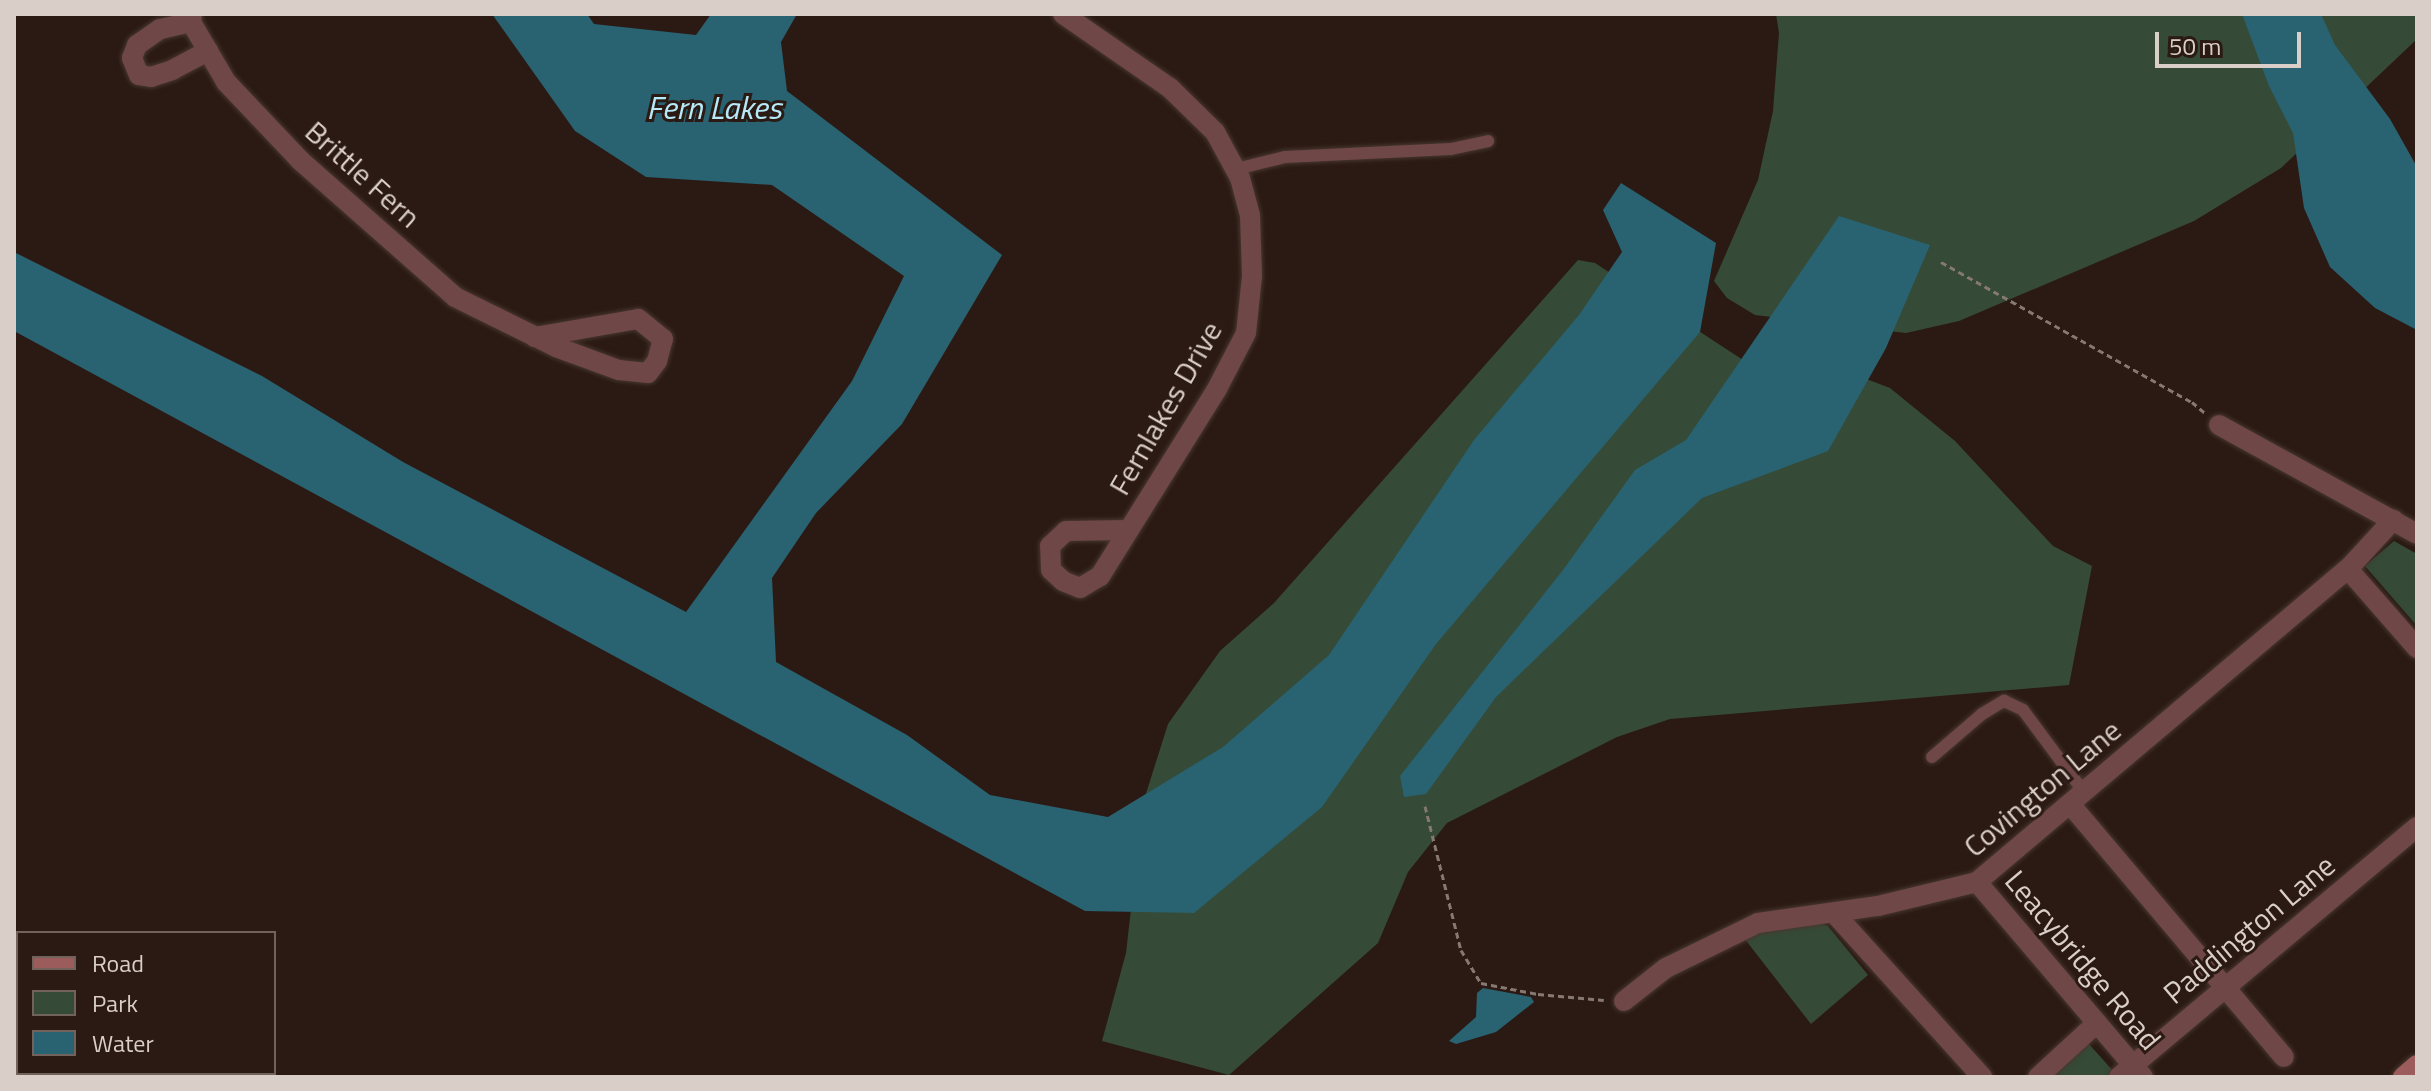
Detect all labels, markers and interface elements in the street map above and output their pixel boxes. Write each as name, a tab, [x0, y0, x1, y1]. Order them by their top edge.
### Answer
scale bar	[2159, 16, 2305, 66]
text: 50 m	[2169, 28, 2221, 64]
water label: Fern Lakes	[647, 88, 781, 126]
street label: Brittle Fern	[298, 113, 428, 235]
street label: Fernlakes Drive	[1101, 315, 1229, 501]
street label: Covington Lane	[1956, 712, 2128, 864]
street label: Paddington Lane	[2156, 847, 2342, 1011]
street label: Leacybridge Road	[1998, 863, 2168, 1057]
legend	[16, 931, 276, 1075]
text: Road	[92, 945, 144, 981]
text: Park	[92, 985, 138, 1021]
text: Water	[92, 1025, 154, 1061]

